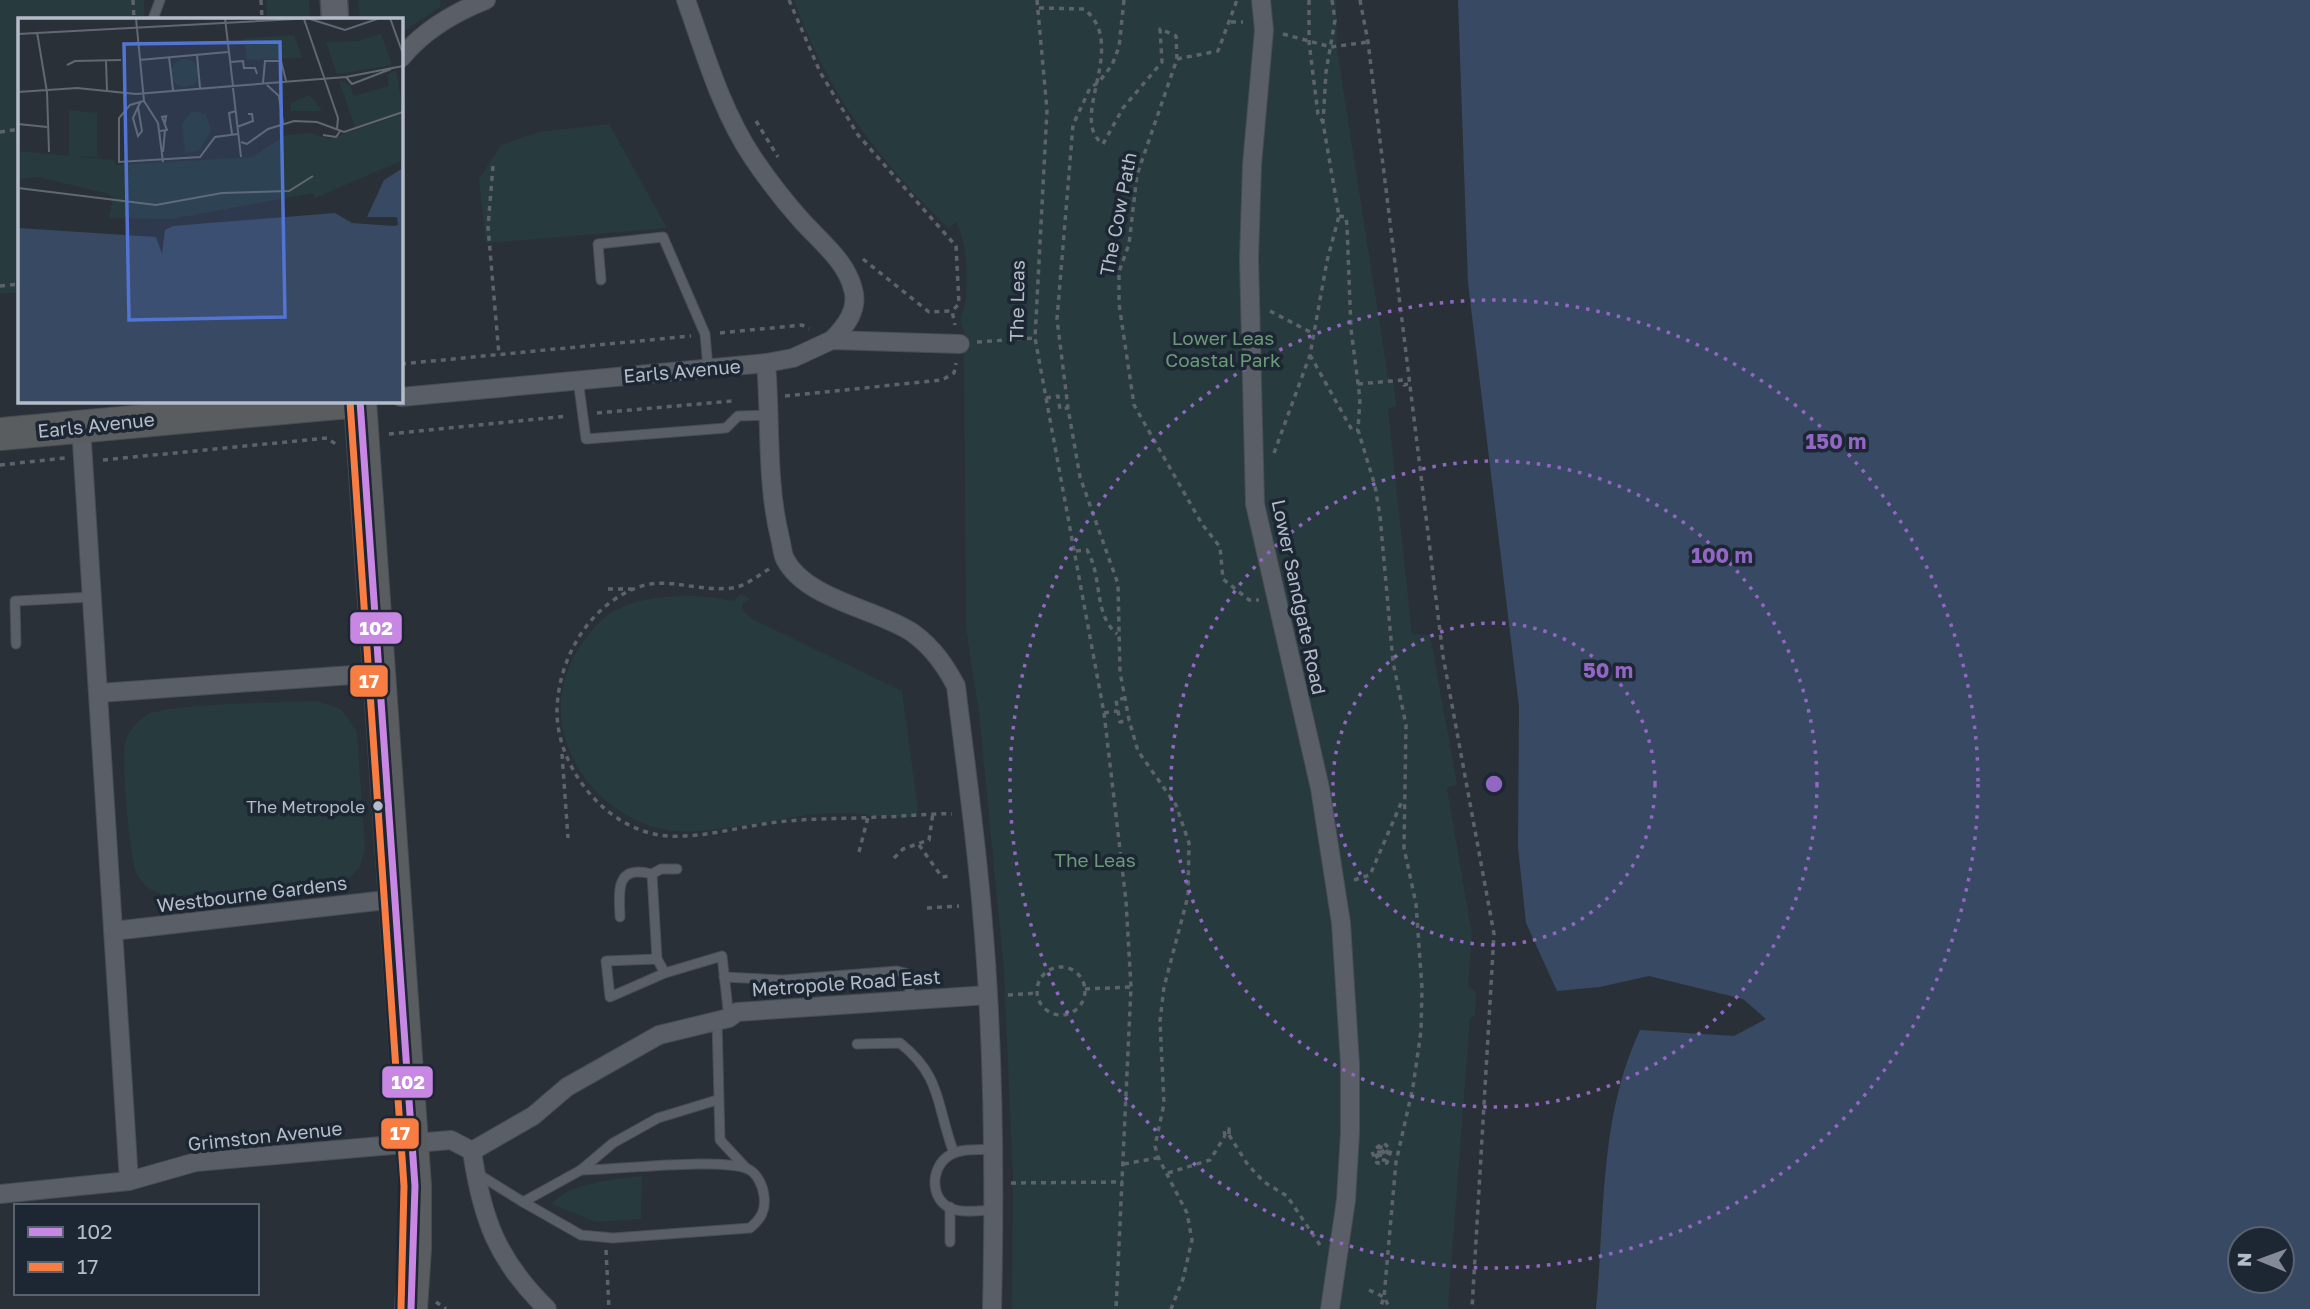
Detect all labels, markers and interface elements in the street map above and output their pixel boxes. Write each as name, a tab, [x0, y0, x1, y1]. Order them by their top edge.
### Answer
inset map	[18, 18, 402, 402]
street label: The Cow Path	[1094, 150, 1141, 278]
street label: The Leas	[1004, 260, 1029, 342]
park label: Lower Leas Coastal Park	[1165, 326, 1281, 371]
street label: Earls Avenue	[622, 354, 741, 387]
street label: Earls Avenue	[36, 407, 156, 442]
text: 150 m	[1806, 428, 1866, 454]
street label: Lower Sandgate Road	[1268, 497, 1331, 696]
text: 100 m	[1691, 542, 1753, 568]
line badge: 102	[349, 611, 403, 645]
text: 102	[359, 616, 393, 639]
text: 50 m	[1583, 657, 1633, 683]
line badge: 17	[349, 664, 389, 698]
text: 17	[359, 669, 379, 692]
centre of rings	[1482, 772, 1506, 796]
place label: The Metropole	[246, 796, 365, 817]
marker: The Metropole	[371, 799, 385, 813]
park label: The Leas	[1054, 848, 1136, 871]
street label: Westbourne Gardens	[156, 870, 348, 917]
street label: Metropole Road East	[751, 964, 941, 1001]
line badge: 102	[381, 1065, 434, 1099]
text: 102	[391, 1070, 425, 1093]
street label: Grimston Avenue	[187, 1116, 343, 1155]
line badge: 17	[380, 1117, 420, 1150]
text: 17	[390, 1121, 410, 1144]
legend	[14, 1204, 259, 1295]
text: 102	[77, 1218, 112, 1244]
north arrow	[2226, 1225, 2296, 1295]
text: N	[2232, 1252, 2255, 1267]
text: 17	[77, 1253, 98, 1279]

